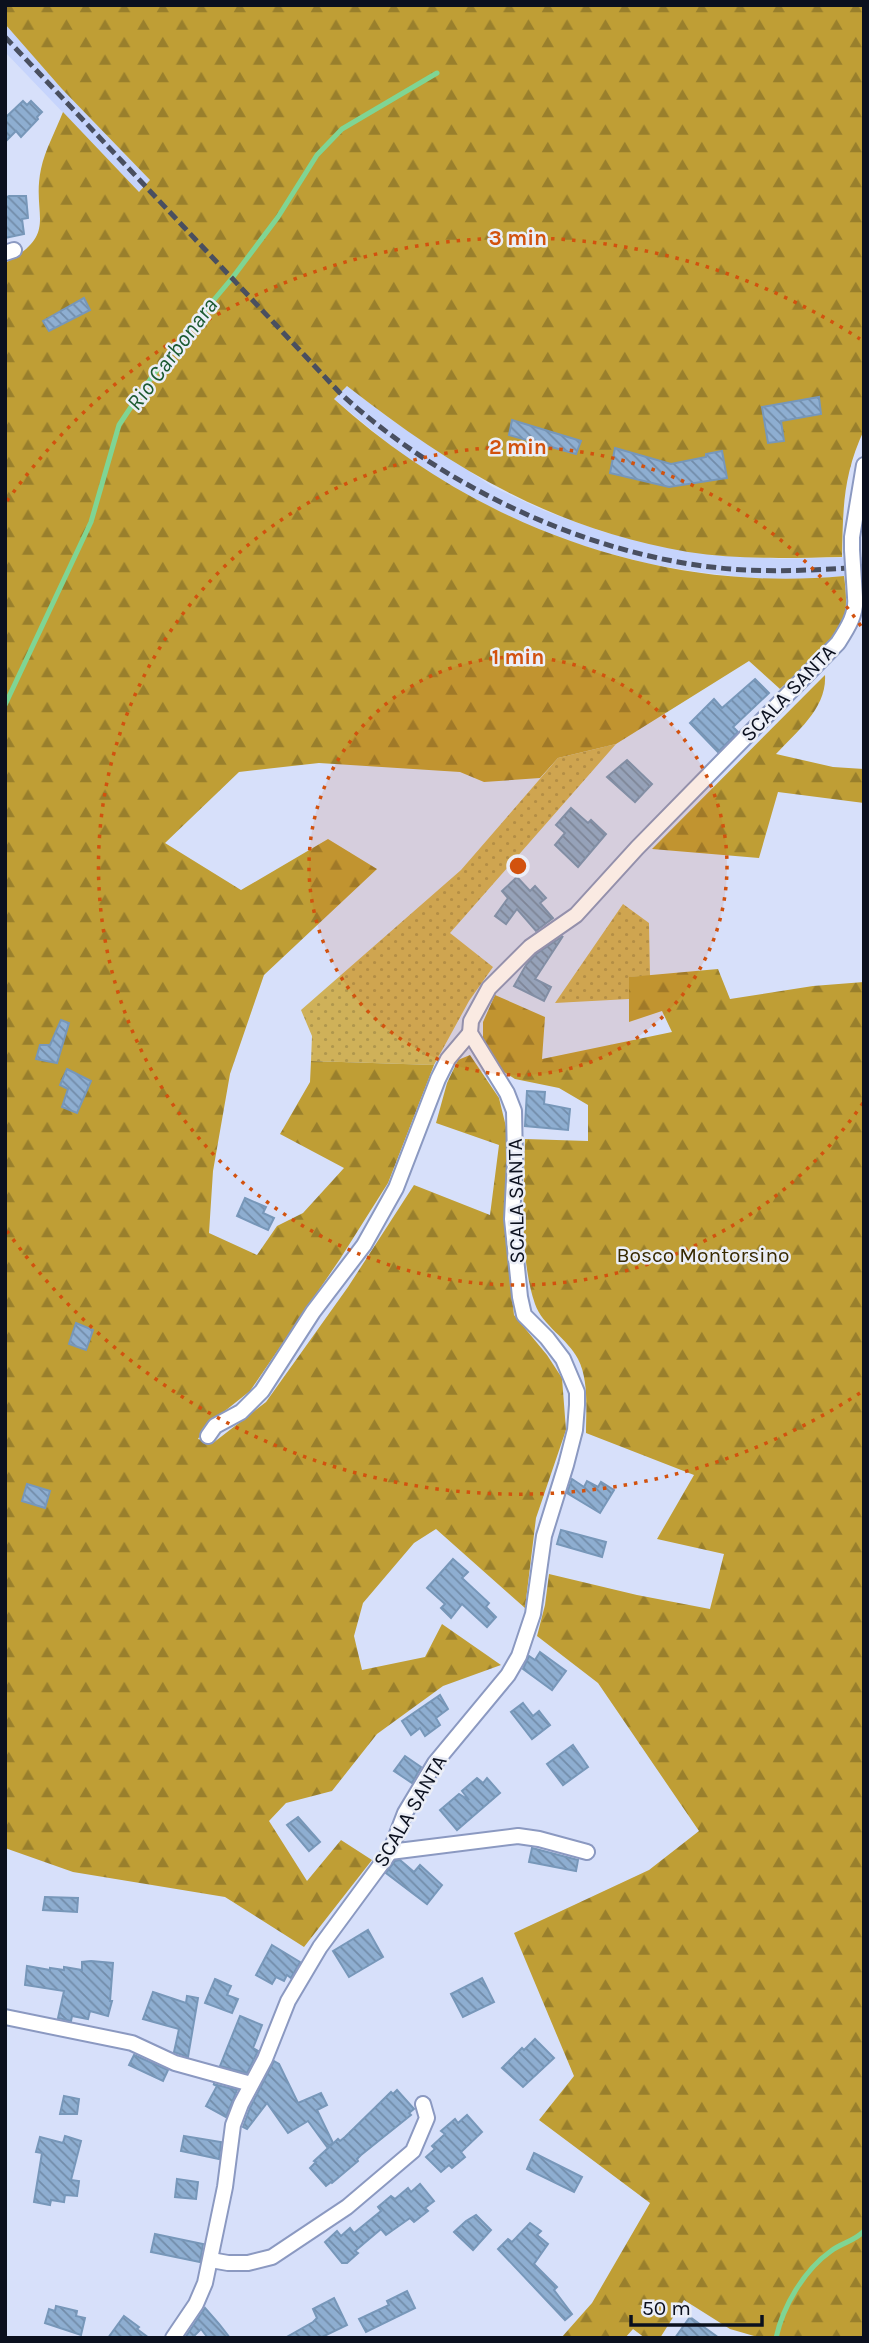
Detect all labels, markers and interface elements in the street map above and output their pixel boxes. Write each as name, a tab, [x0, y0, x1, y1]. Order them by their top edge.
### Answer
text: 3 min	[489, 226, 547, 250]
water label: Rio Carbonara	[121, 292, 223, 416]
text: 2 min	[489, 435, 547, 459]
street label: SCALA SANTA	[736, 640, 840, 746]
text: 1 min	[492, 645, 544, 669]
centre of rings	[506, 854, 530, 878]
street label: SCALA SANTA	[503, 1138, 529, 1264]
park label: Bosco Montorsino	[616, 1243, 790, 1267]
street label: SCALA SANTA	[368, 1751, 452, 1871]
scale bar	[631, 2284, 762, 2328]
text: 50 m	[642, 2296, 691, 2320]

